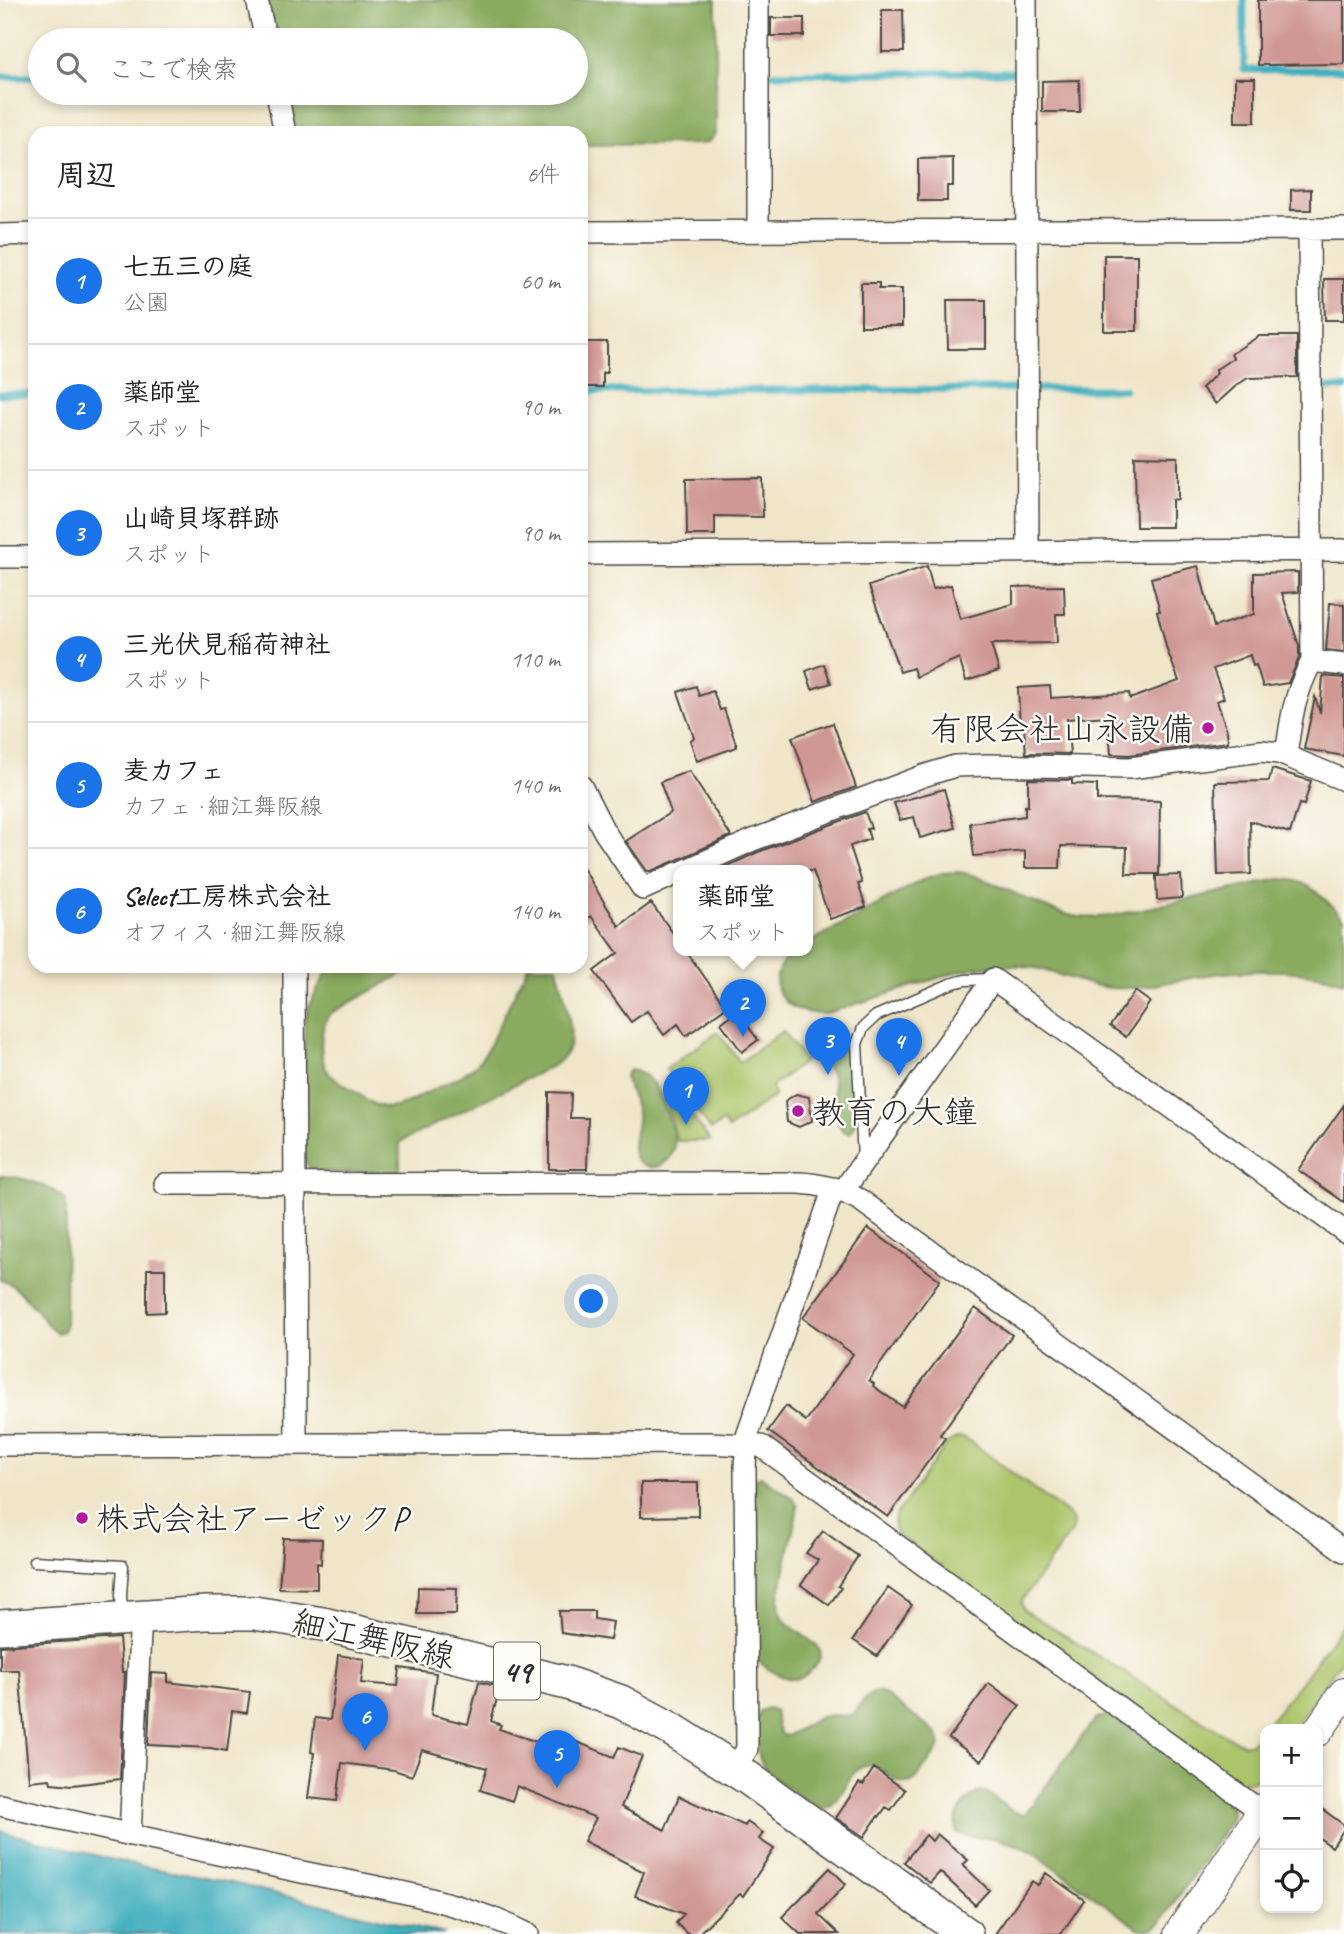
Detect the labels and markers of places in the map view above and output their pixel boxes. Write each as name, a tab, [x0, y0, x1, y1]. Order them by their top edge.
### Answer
place label: 有限会社山永設備	[930, 708, 1194, 750]
marker: 有限会社山永設備	[1200, 720, 1216, 736]
pin: 2	[720, 979, 766, 1037]
pin: 3	[805, 1017, 851, 1075]
pin: 4	[876, 1018, 922, 1076]
pin: 1	[663, 1067, 709, 1125]
place label: 教育の大鐘	[812, 1091, 977, 1133]
marker: 教育の大鐘	[790, 1103, 806, 1119]
place label: 株式会社アーゼックP	[96, 1498, 412, 1540]
marker: 株式会社アーゼックP	[74, 1510, 90, 1526]
pin: 6	[342, 1693, 388, 1751]
pin: 5	[534, 1730, 580, 1788]

